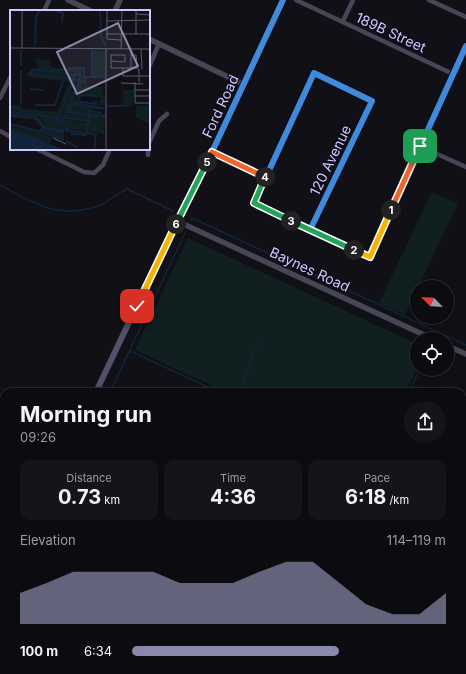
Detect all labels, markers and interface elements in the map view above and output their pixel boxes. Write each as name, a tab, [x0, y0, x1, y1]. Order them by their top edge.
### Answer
street label: 189B Street	[353, 8, 429, 56]
inset map	[10, 10, 150, 150]
street label: Ford Road	[198, 72, 242, 140]
street label: 120 Avenue	[306, 122, 354, 198]
pin	[403, 129, 437, 163]
icon: arrive	[409, 135, 431, 157]
pin: 5	[197, 152, 217, 172]
text: 5	[203, 155, 211, 169]
pin: 4	[255, 167, 275, 187]
text: 4	[261, 170, 269, 184]
pin: 1	[381, 200, 401, 220]
text: 1	[389, 203, 393, 217]
pin: 3	[281, 211, 301, 231]
pin: 6	[166, 214, 186, 234]
text: 3	[287, 214, 295, 228]
text: 6	[172, 217, 180, 231]
pin: 2	[344, 240, 364, 260]
street label: Baynes Road	[267, 243, 353, 295]
text: 2	[351, 243, 357, 257]
north arrow	[410, 280, 454, 324]
map controls	[410, 280, 454, 376]
pin	[120, 289, 154, 323]
icon: check	[126, 295, 148, 317]
button: locate	[410, 332, 454, 376]
text: Morning run	[20, 401, 152, 427]
button: share	[404, 401, 446, 443]
text: 09:26	[20, 429, 56, 445]
text: Distance	[66, 471, 112, 485]
text: Time	[220, 471, 246, 485]
text: Pace	[364, 471, 390, 485]
text: 0.73	[58, 485, 101, 509]
text: 4:36	[210, 485, 256, 509]
text: 6:18	[345, 485, 386, 509]
text: km	[101, 493, 120, 507]
text: /km	[386, 493, 409, 507]
text: Elevation	[20, 532, 76, 548]
text: 114–119 m	[387, 532, 446, 548]
text: 100 m	[20, 643, 58, 659]
text: 6:34	[84, 643, 112, 659]

